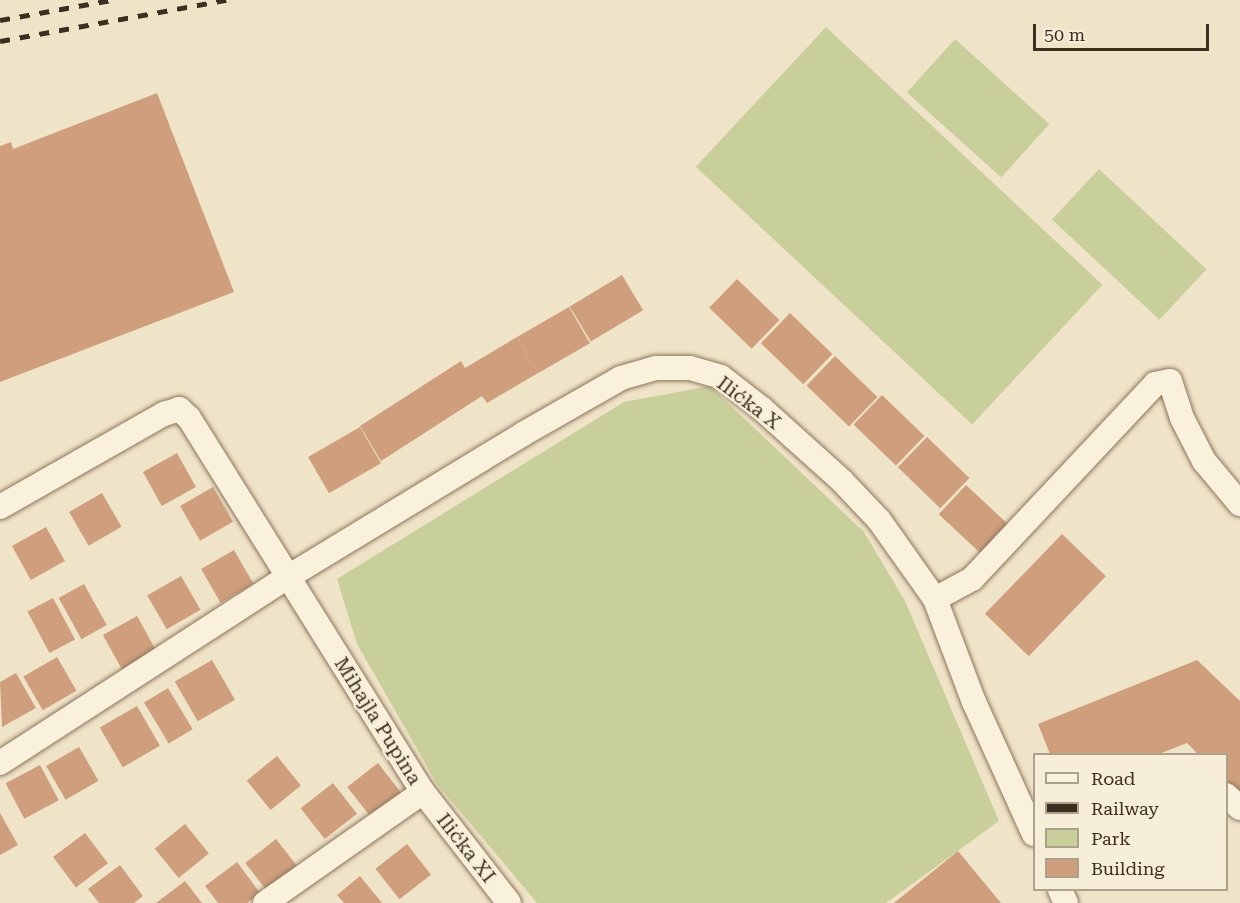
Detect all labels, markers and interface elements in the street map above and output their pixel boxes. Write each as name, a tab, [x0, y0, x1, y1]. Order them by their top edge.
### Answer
scale bar	[1036, 12, 1212, 50]
text: 50 m	[1044, 24, 1085, 45]
street label: Ilićka X	[712, 371, 786, 435]
street label: Mihajla Pupina	[329, 653, 427, 789]
legend	[1033, 753, 1228, 891]
text: Road	[1091, 768, 1135, 789]
text: Railway	[1091, 798, 1159, 819]
street label: Ilićka XI	[431, 809, 501, 887]
text: Park	[1091, 828, 1131, 849]
text: Building	[1091, 858, 1165, 879]

